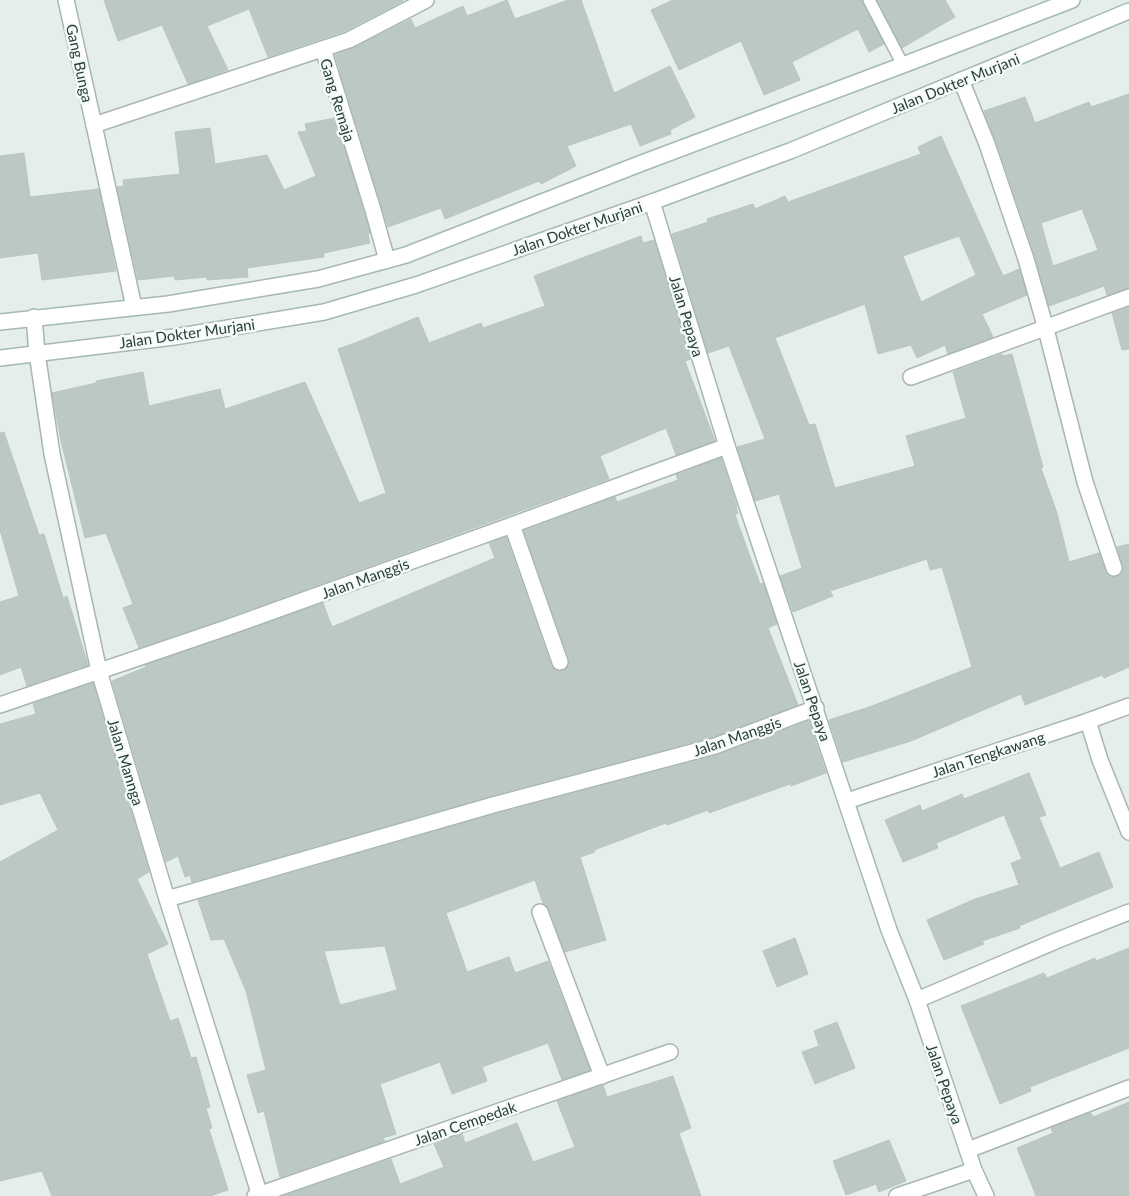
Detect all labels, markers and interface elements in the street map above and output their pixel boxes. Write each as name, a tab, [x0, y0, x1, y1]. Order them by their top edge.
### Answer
street label: Gang Bunga	[63, 22, 97, 104]
street label: Jalan Dokter Murjani	[888, 49, 1022, 117]
street label: Gang Remaja	[317, 56, 359, 144]
street label: Jalan Dokter Murjani	[509, 197, 645, 259]
street label: Jalan Pepaya	[666, 273, 708, 359]
street label: Jalan Dokter Murjani	[118, 315, 256, 351]
street label: Jalan Manggis	[319, 554, 411, 602]
street label: Jalan Pepaya	[791, 658, 835, 744]
street label: Jalan Manggis	[691, 713, 783, 759]
street label: Jalan Mannga	[104, 716, 148, 808]
street label: Jalan Tengkawang	[929, 727, 1047, 781]
street label: Jalan Pepaya	[923, 1041, 967, 1127]
street label: Jalan Cempedak	[412, 1097, 519, 1149]

